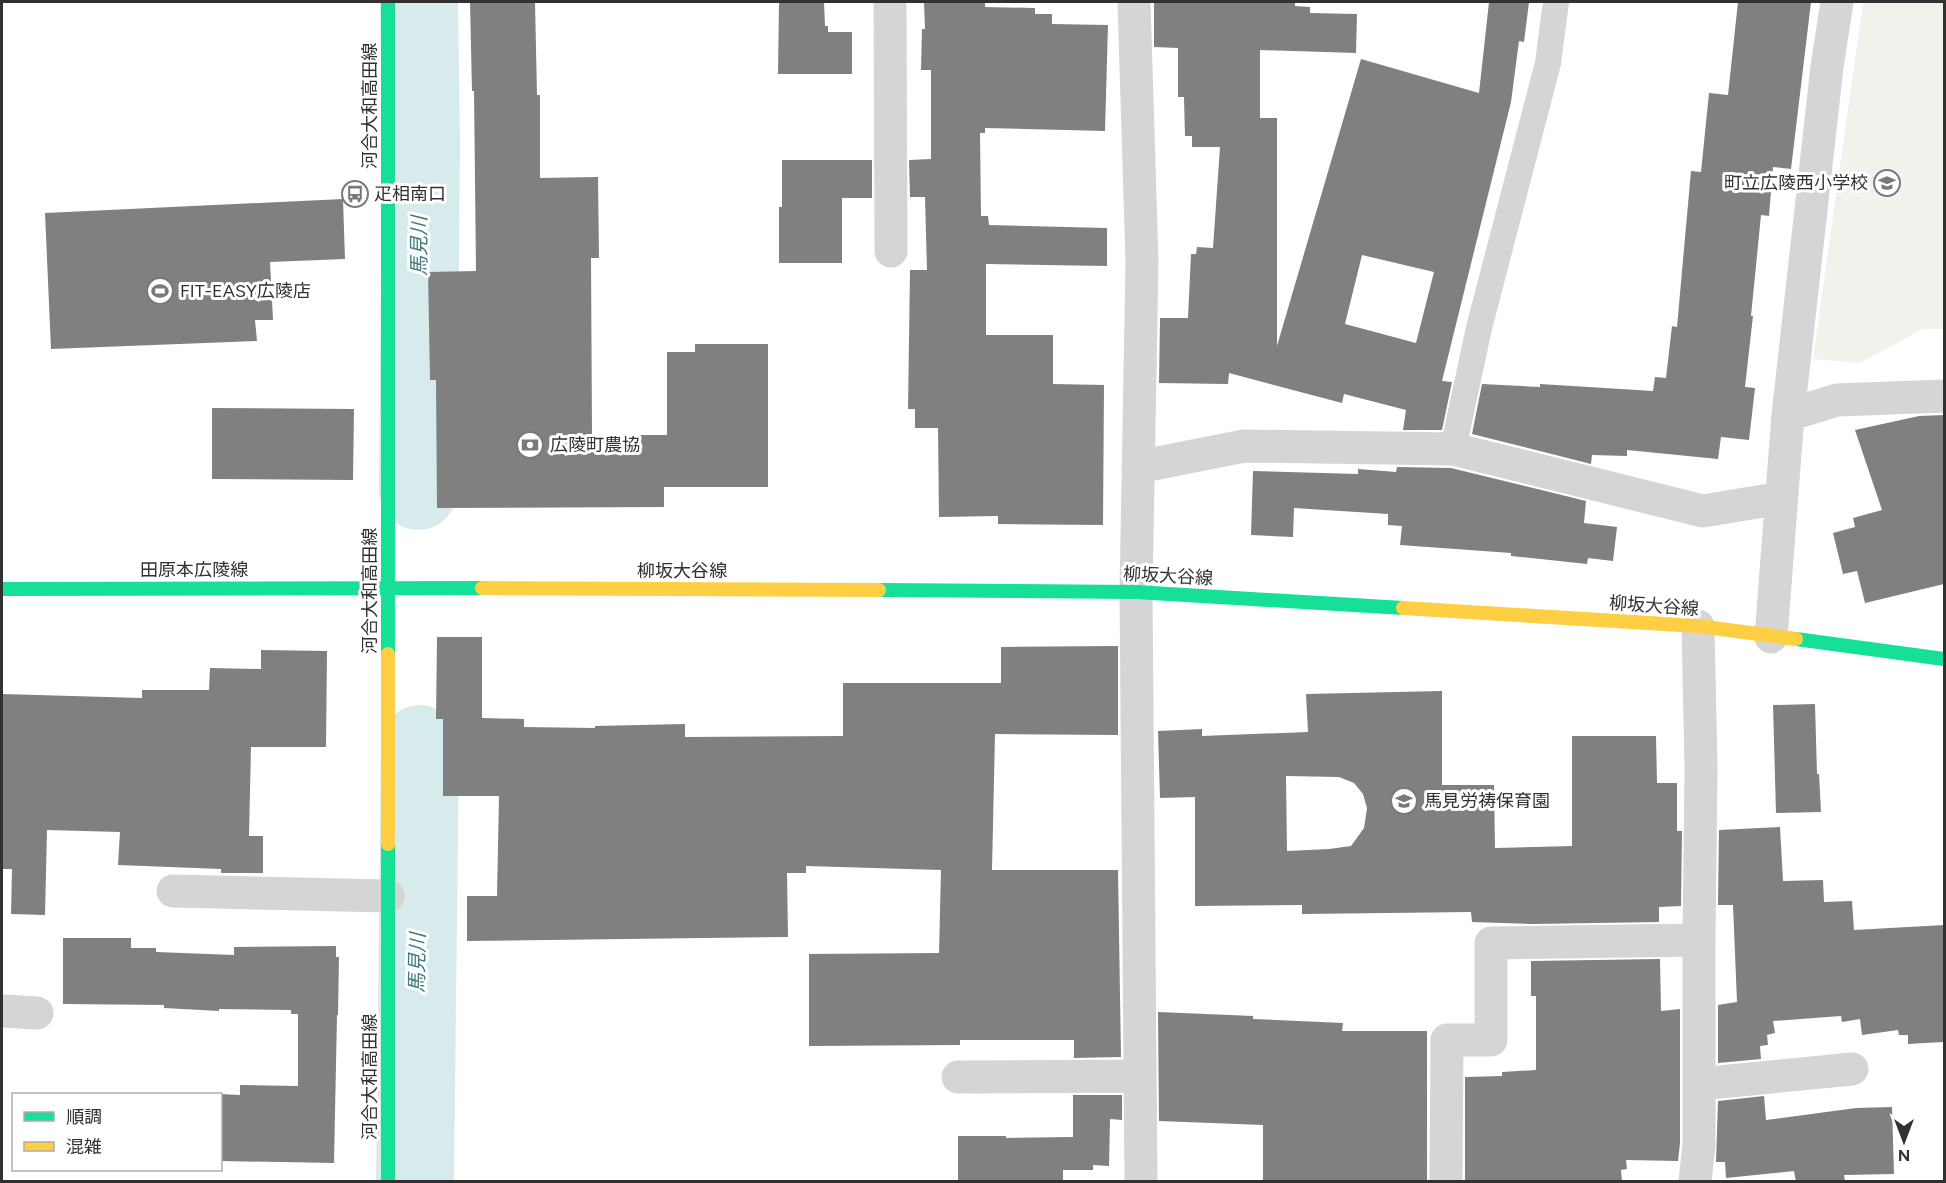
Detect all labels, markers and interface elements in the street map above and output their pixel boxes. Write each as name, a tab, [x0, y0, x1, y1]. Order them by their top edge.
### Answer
street label: 河合大和高田線	[359, 43, 381, 169]
school or university icon: 町立広陵西小学校	[1872, 168, 1902, 198]
place label: 町立広陵西小学校	[1724, 172, 1868, 194]
bus stop icon: 疋相南口	[340, 179, 370, 209]
place label: 疋相南口	[374, 183, 446, 205]
water label: 馬見川	[407, 214, 431, 276]
sports icon: FIT-EASY広陵店	[145, 276, 175, 306]
place label: FIT-EASY広陵店	[180, 280, 311, 302]
bank icon: 広陵町農協	[515, 430, 545, 460]
place label: 広陵町農協	[550, 434, 640, 456]
street label: 河合大和高田線	[359, 528, 381, 654]
street label: 田原本広陵線	[140, 559, 248, 581]
street label: 柳坂大谷線	[637, 560, 727, 582]
street label: 柳坂大谷線	[1122, 563, 1214, 589]
street label: 柳坂大谷線	[1608, 592, 1700, 620]
school or university icon: 馬見労祷保育園	[1389, 786, 1419, 816]
place label: 馬見労祷保育園	[1424, 790, 1550, 812]
water label: 馬見川	[404, 931, 430, 993]
street label: 河合大和高田線	[359, 1014, 381, 1140]
legend	[12, 1093, 222, 1171]
text: 順調	[66, 1106, 102, 1128]
north arrow	[1874, 1111, 1934, 1171]
text: 混雑	[66, 1136, 102, 1158]
text: N	[1898, 1146, 1910, 1165]

